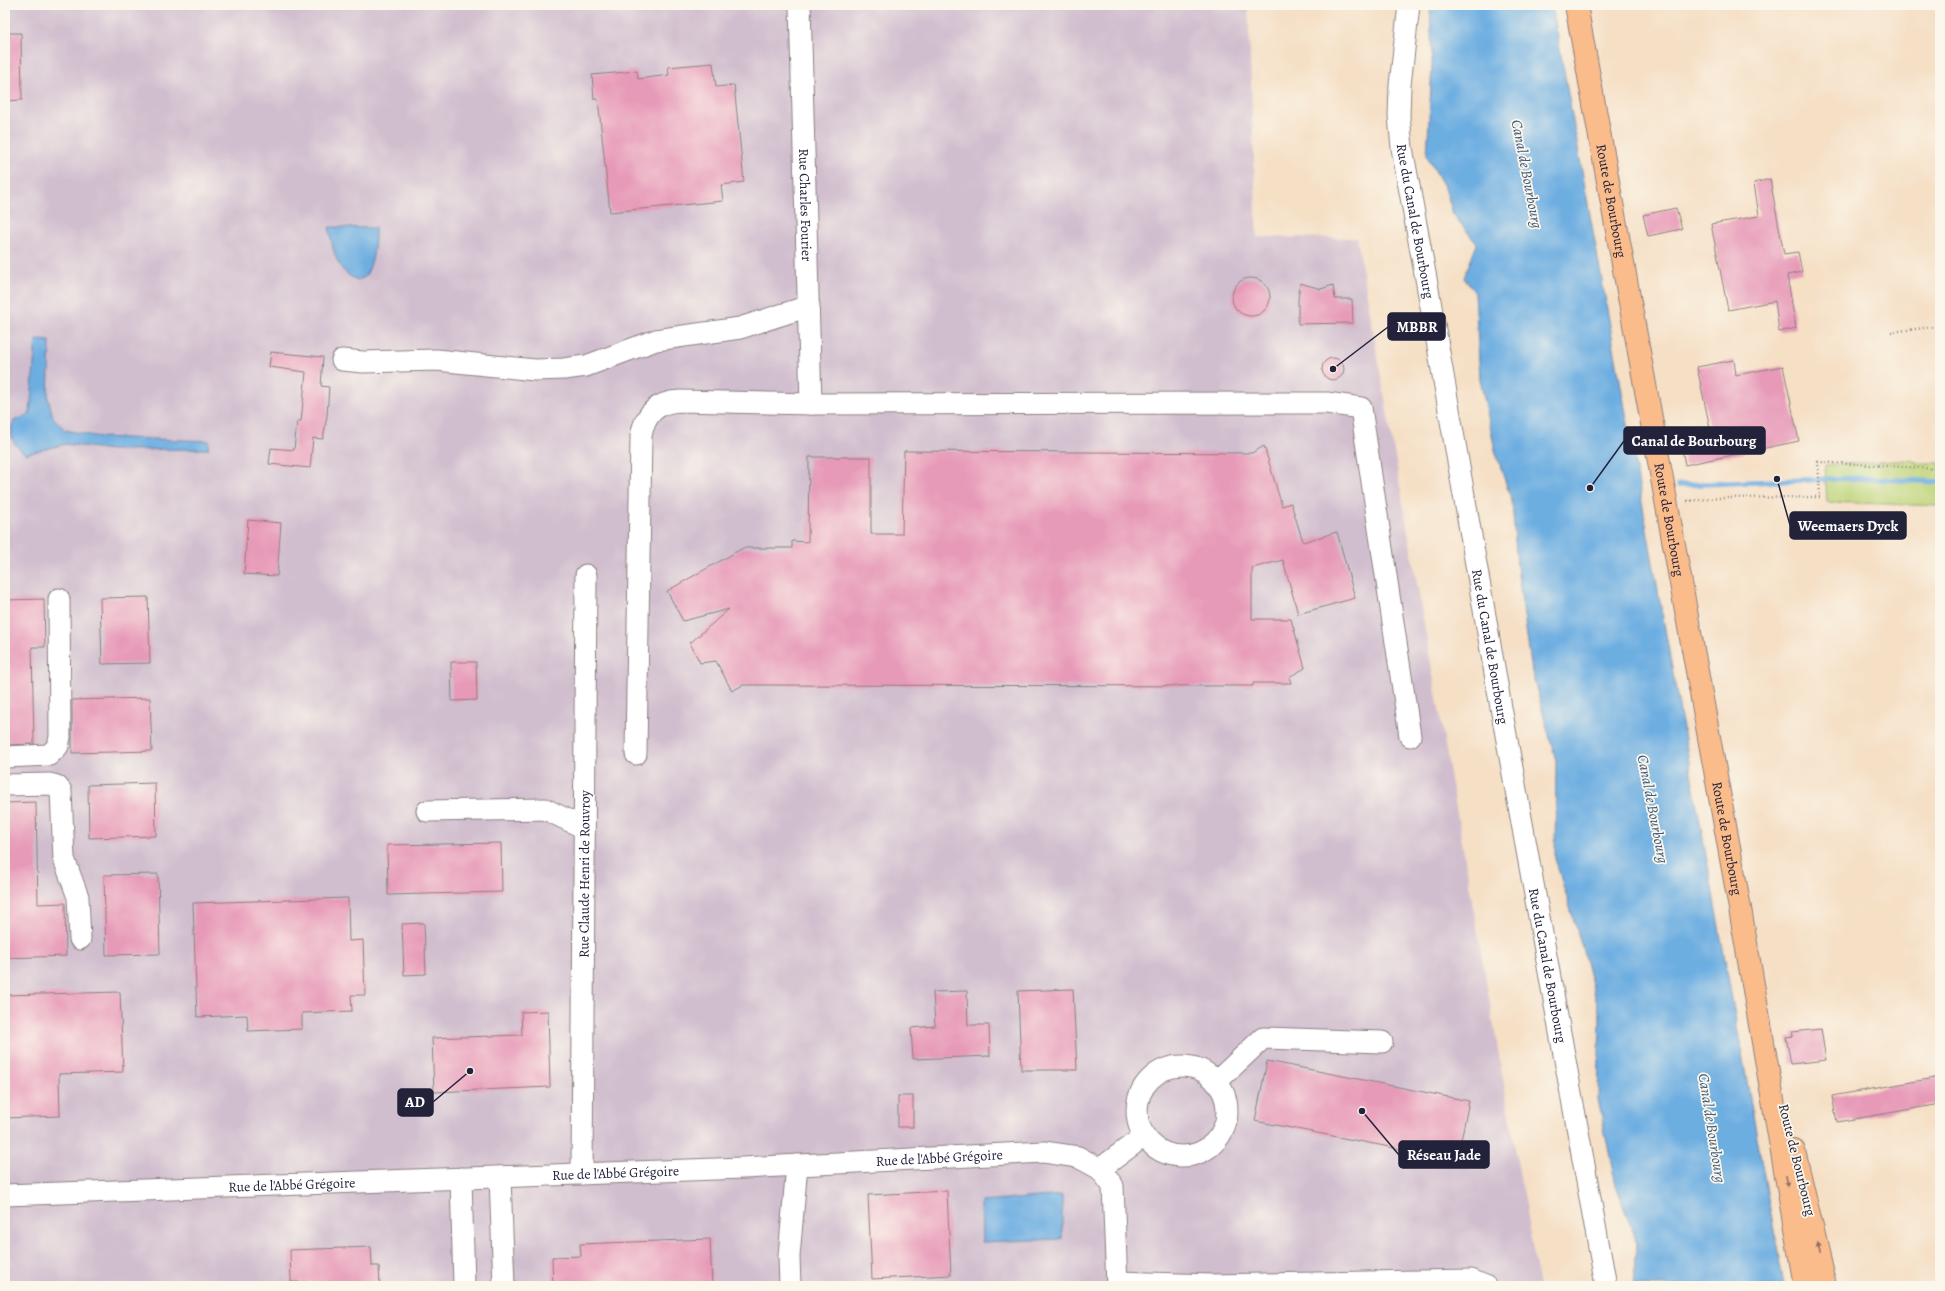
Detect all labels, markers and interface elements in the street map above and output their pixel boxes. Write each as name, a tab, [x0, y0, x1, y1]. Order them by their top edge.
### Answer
water label: Canal de Bourbourg	[1507, 118, 1547, 230]
street label: Route de Bourbourg	[1592, 142, 1631, 259]
street label: Rue du Canal de Bourbourg	[1392, 143, 1439, 300]
street label: Rue Charles Fourier	[794, 148, 817, 262]
callout: MBBR	[1388, 313, 1445, 340]
text: MBBR	[1396, 317, 1438, 337]
callout: Canal de Bourbourg	[1624, 427, 1765, 454]
text: Canal de Bourbourg	[1631, 431, 1757, 451]
street label: Route de Bourbourg	[1650, 461, 1689, 578]
callout: Weemaers Dyck	[1790, 512, 1906, 539]
text: Weemaers Dyck	[1797, 516, 1898, 536]
street label: Rue du Canal de Bourbourg	[1468, 567, 1513, 726]
water label: Canal de Bourbourg	[1633, 753, 1673, 865]
street label: Route de Bourbourg	[1708, 780, 1747, 897]
street label: Rue Claude Henri de Rouvroy	[574, 789, 594, 958]
street label: Rue du Canal de Bourbourg	[1524, 886, 1571, 1044]
water label: Canal de Bourbourg	[1694, 1072, 1731, 1184]
callout: AD	[398, 1089, 433, 1116]
text: AD	[404, 1092, 425, 1112]
street label: Route de Bourbourg	[1774, 1102, 1820, 1218]
callout: Réseau Jade	[1399, 1141, 1489, 1168]
street label: Rue de l'Abbé Grégoire	[875, 1145, 1003, 1170]
text: Réseau Jade	[1407, 1145, 1481, 1165]
street label: Rue de l'Abbé Grégoire	[552, 1161, 679, 1184]
street label: Rue de l'Abbé Grégoire	[228, 1173, 356, 1196]
one-way arrow	[1784, 1175, 1790, 1188]
one-way arrow	[1815, 1242, 1821, 1254]

